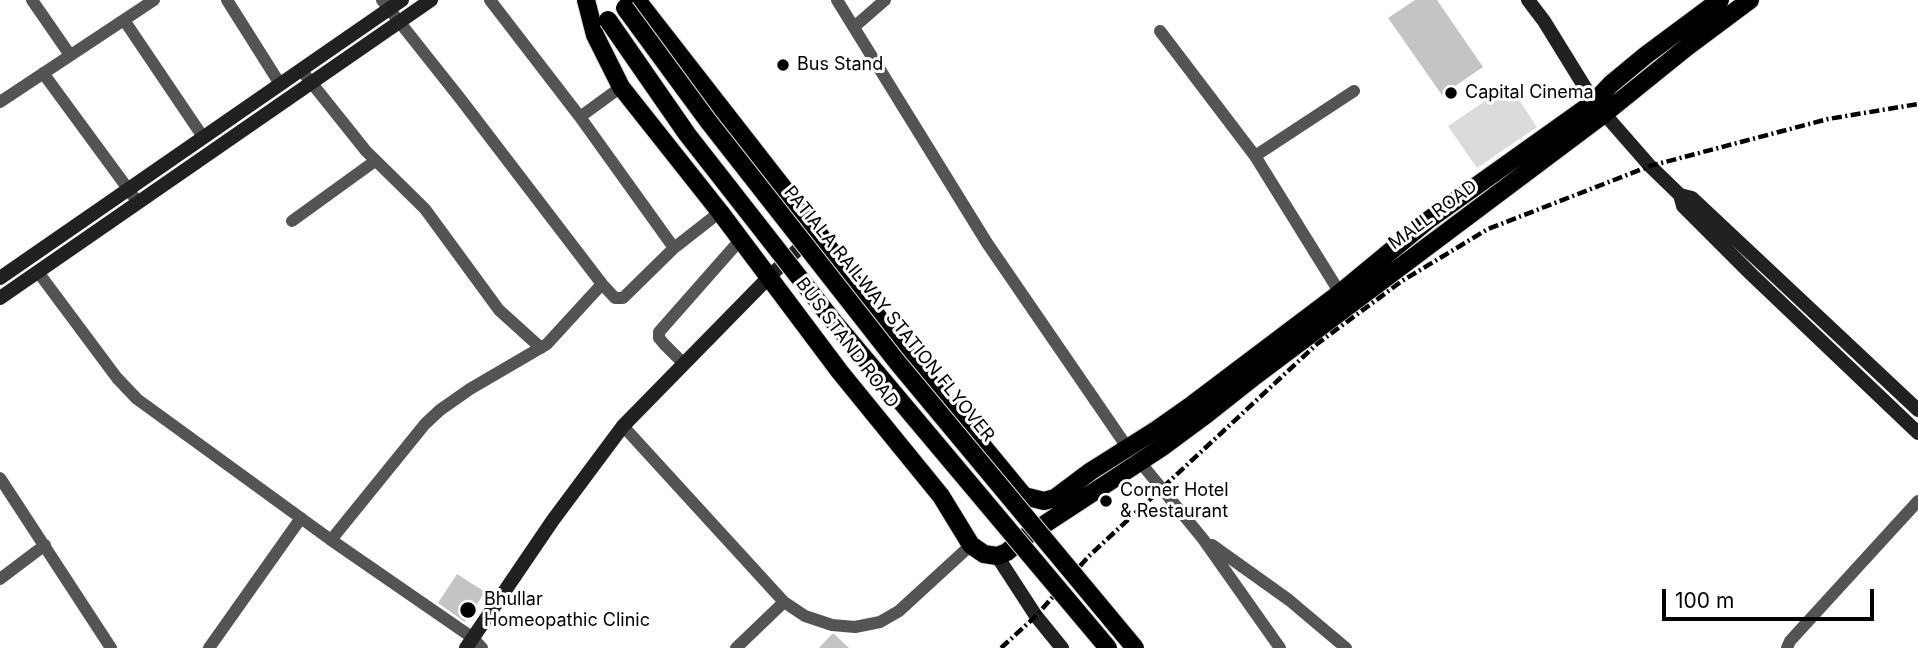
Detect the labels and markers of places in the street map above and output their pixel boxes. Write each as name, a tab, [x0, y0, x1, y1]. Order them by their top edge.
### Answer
place label: Bus Stand	[797, 54, 883, 76]
marker: Bus Stand	[775, 57, 791, 73]
place label: Capital Cinema	[1465, 82, 1594, 104]
marker: Capital Cinema	[1443, 85, 1459, 101]
place label: Corner Hotel & Restaurant	[1120, 480, 1229, 522]
marker: Corner Hotel & Restaurant	[1098, 493, 1114, 509]
place label: Bhullar Homeopathic Clinic	[484, 589, 650, 632]
marker: Bhullar Homeopathic Clinic	[458, 600, 478, 620]

